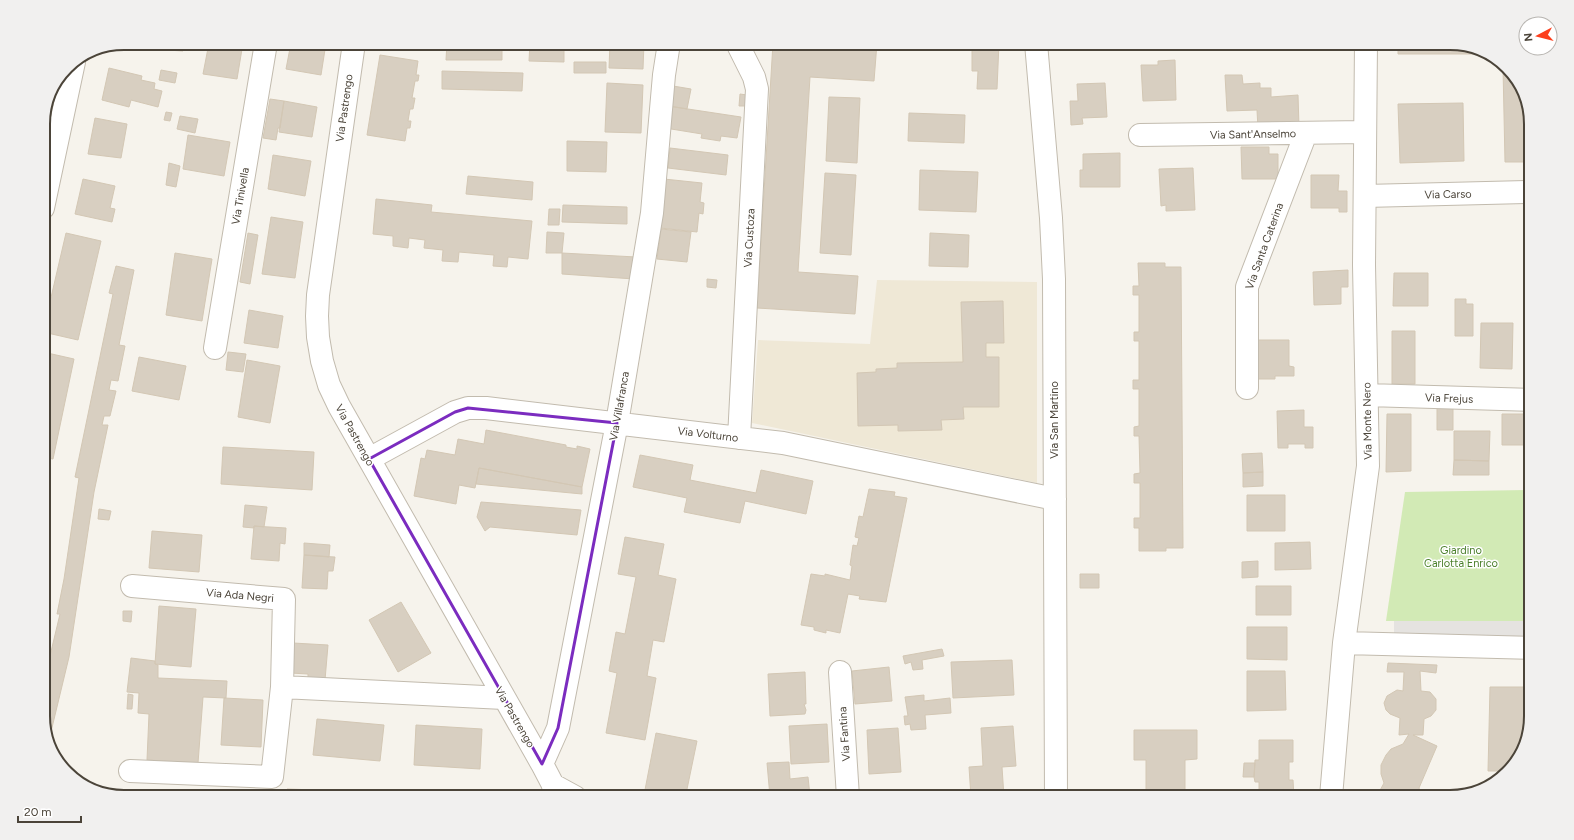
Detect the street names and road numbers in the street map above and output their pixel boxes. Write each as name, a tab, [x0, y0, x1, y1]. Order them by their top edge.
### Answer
street label: Via Pastrengo	[333, 73, 356, 143]
street label: Via Sant'Anselmo	[1210, 127, 1296, 142]
street label: Via Tinivella	[229, 166, 252, 226]
street label: Via Carso	[1424, 188, 1472, 201]
street label: Via Santa Caterina	[1243, 201, 1286, 291]
street label: Via Custoza	[741, 208, 758, 268]
street label: Via Villafranca	[607, 370, 632, 442]
street label: Via San Martino	[1048, 381, 1061, 459]
street label: Via Monte Nero	[1360, 382, 1375, 460]
street label: Via Frejus	[1425, 391, 1473, 406]
street label: Via Pastrengo	[332, 402, 377, 468]
street label: Via Volturno	[677, 424, 739, 445]
street label: Via Ada Negri	[206, 586, 274, 605]
street label: Via Pastrengo	[492, 684, 537, 750]
street label: Via Fantina	[836, 706, 853, 762]

